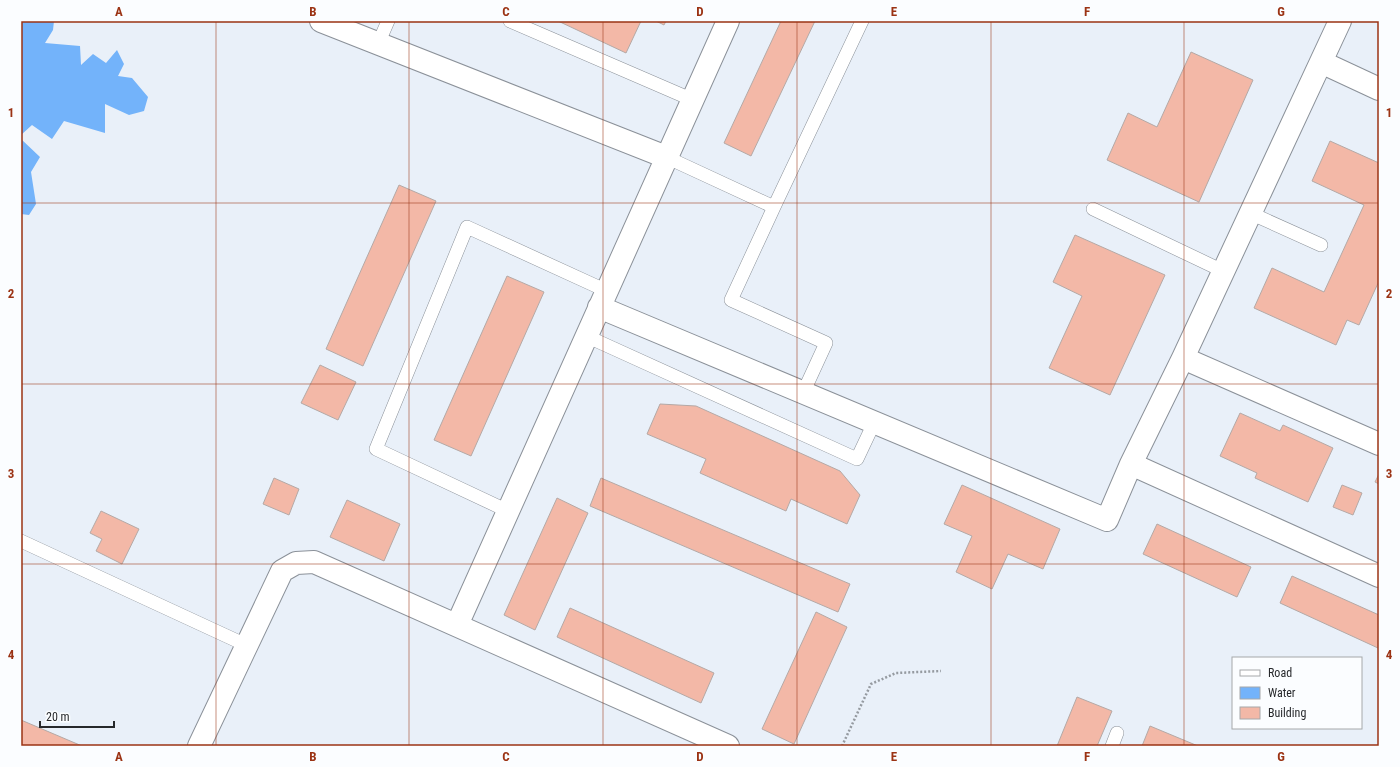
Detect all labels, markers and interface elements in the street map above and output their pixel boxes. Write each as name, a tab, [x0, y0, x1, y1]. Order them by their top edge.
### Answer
text: A	[115, 4, 123, 19]
text: B	[309, 4, 317, 19]
text: C	[502, 4, 510, 19]
text: D	[696, 4, 704, 19]
text: E	[891, 4, 898, 19]
text: F	[1084, 4, 1090, 19]
text: G	[1277, 4, 1285, 19]
text: 1	[8, 105, 14, 120]
text: 1	[1386, 105, 1392, 120]
text: 2	[8, 286, 15, 301]
text: 2	[1386, 286, 1393, 301]
text: 3	[8, 466, 14, 481]
text: 3	[1386, 466, 1392, 481]
text: 4	[8, 647, 15, 662]
text: 4	[1386, 647, 1393, 662]
legend	[1232, 657, 1362, 729]
text: Road	[1268, 666, 1292, 680]
text: Water	[1268, 686, 1296, 700]
scale bar	[40, 703, 114, 729]
text: Building	[1268, 706, 1306, 720]
text: 20 m	[46, 710, 70, 724]
text: A	[115, 749, 123, 764]
text: B	[309, 749, 317, 764]
text: C	[502, 749, 510, 764]
text: D	[696, 749, 704, 764]
text: E	[891, 749, 898, 764]
text: F	[1084, 749, 1090, 764]
text: G	[1277, 749, 1285, 764]

